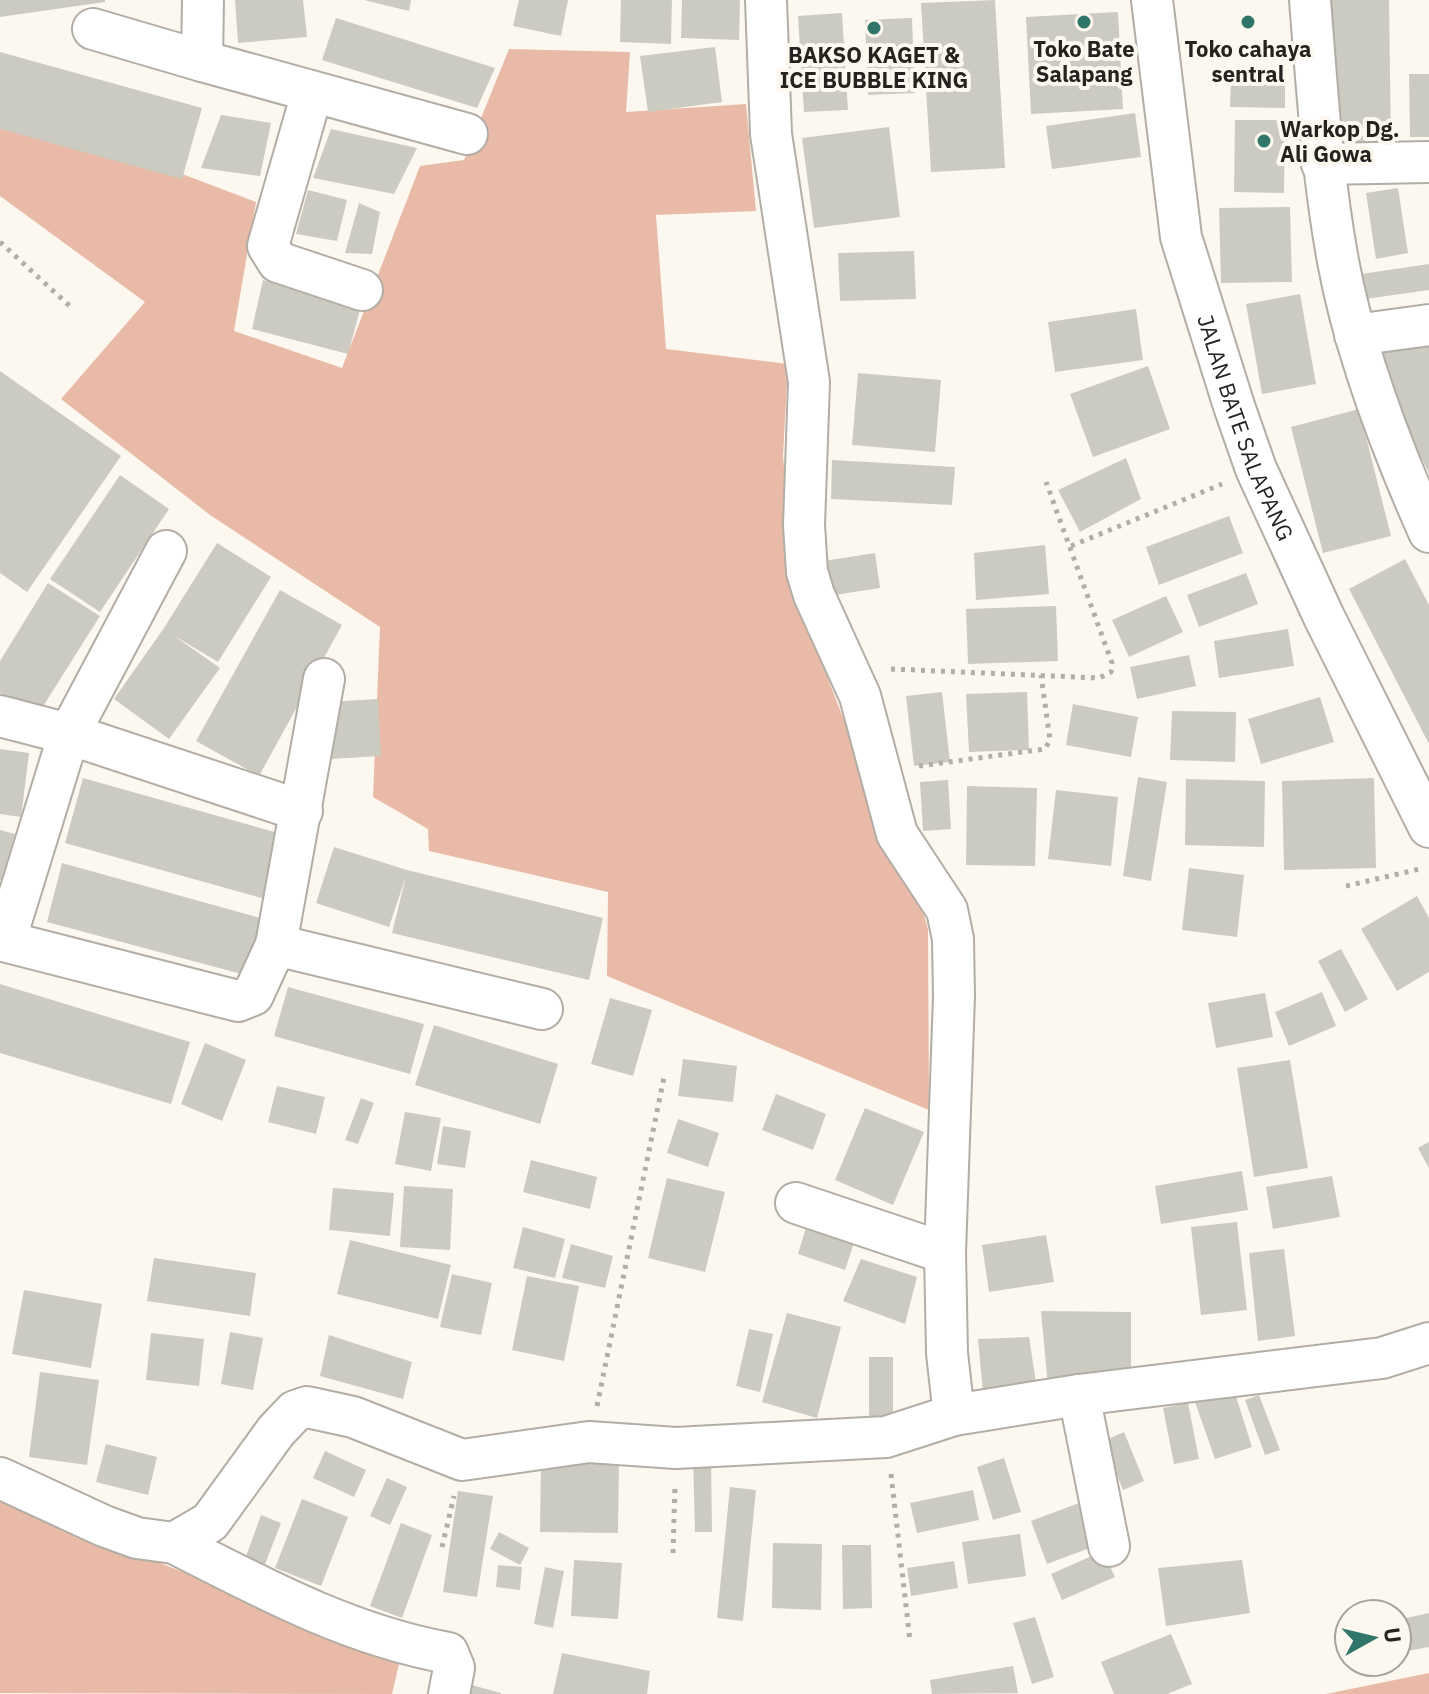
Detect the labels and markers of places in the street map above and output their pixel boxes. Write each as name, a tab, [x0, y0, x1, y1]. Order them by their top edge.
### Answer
marker: Toko Bate Salapang	[1075, 13, 1093, 31]
marker: Toko cahaya sentral	[1239, 13, 1257, 31]
marker: BAKSO KAGET & ICE BUBBLE KING	[865, 19, 883, 37]
place label: Toko Bate Salapang	[1033, 34, 1135, 88]
place label: Toko cahaya sentral	[1185, 34, 1311, 88]
place label: BAKSO KAGET & ICE BUBBLE KING	[780, 40, 968, 94]
place label: Warkop Dg. Ali Gowa	[1280, 114, 1400, 168]
marker: Warkop Dg. Ali Gowa	[1255, 132, 1273, 150]

